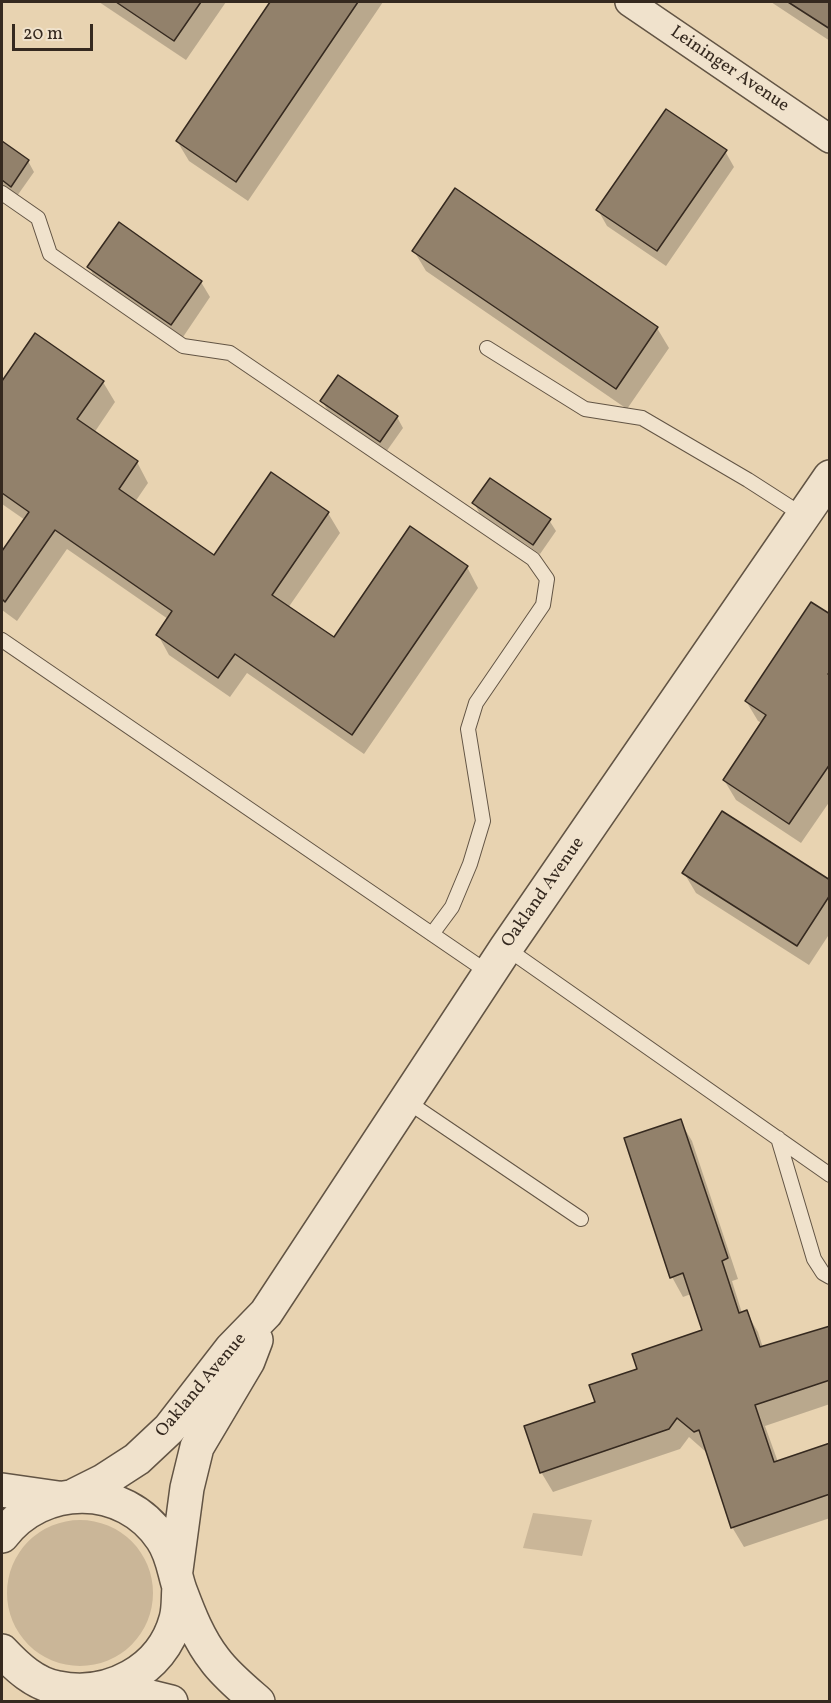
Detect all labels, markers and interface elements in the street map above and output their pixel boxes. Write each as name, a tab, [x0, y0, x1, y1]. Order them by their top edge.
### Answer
scale bar	[15, 12, 96, 50]
text: 20 m	[23, 22, 63, 47]
street label: Leininger Avenue	[665, 22, 793, 118]
street label: Oakland Avenue	[498, 834, 590, 952]
street label: Oakland Avenue	[152, 1329, 252, 1443]

